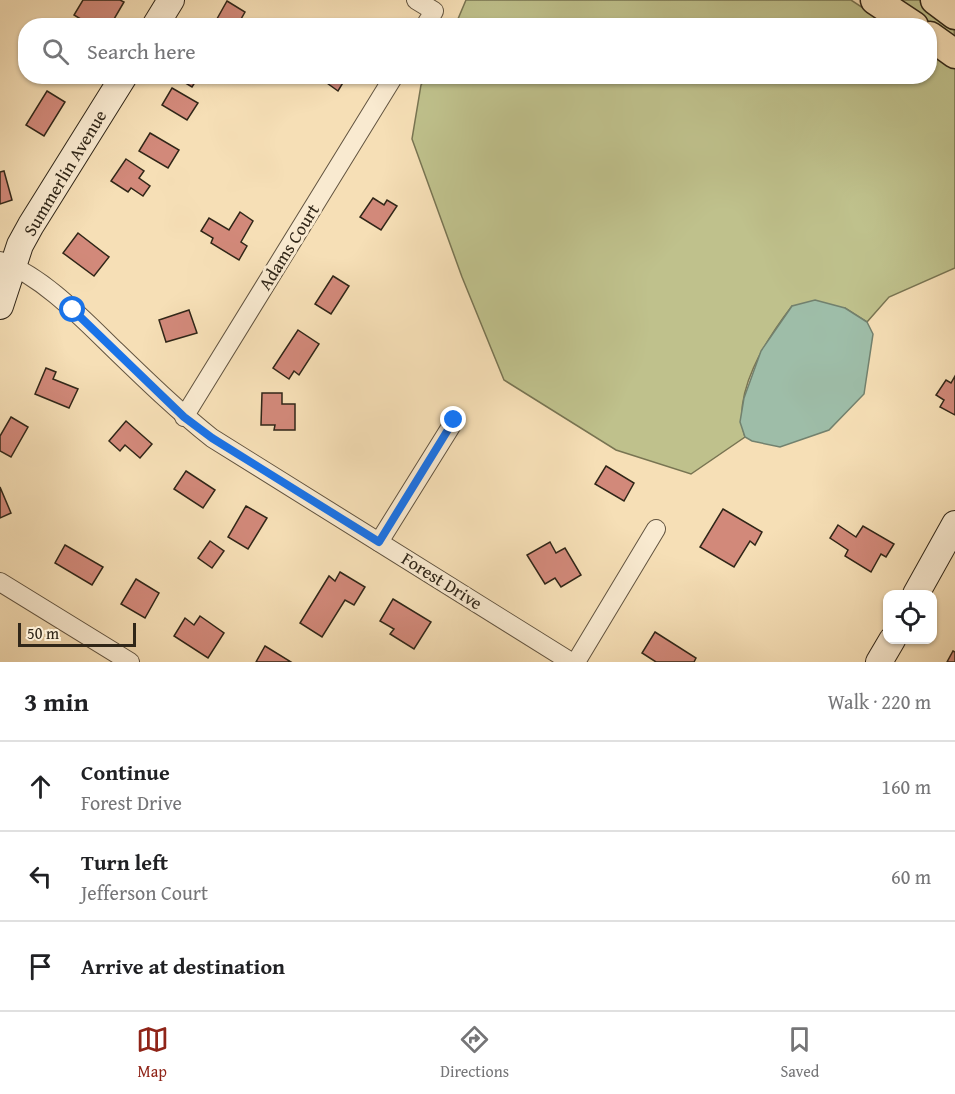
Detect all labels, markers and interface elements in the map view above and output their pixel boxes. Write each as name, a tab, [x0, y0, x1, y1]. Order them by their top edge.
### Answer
search box	[18, 18, 937, 84]
icon: search	[39, 35, 72, 68]
text: Search here	[87, 35, 196, 67]
street label: Summerlin Avenue	[16, 104, 113, 241]
street label: Adams Court	[251, 198, 326, 295]
route start	[59, 296, 85, 322]
route end	[440, 406, 466, 432]
street label: Forest Drive	[397, 545, 488, 616]
map controls	[883, 590, 937, 644]
button: locate	[883, 590, 937, 644]
scale bar	[18, 620, 136, 648]
text: 50 m	[27, 621, 59, 645]
text: 3 min	[24, 682, 89, 721]
text: Walk · 220 m	[828, 687, 931, 716]
text: Continue	[81, 756, 170, 788]
icon: ahead	[24, 770, 57, 803]
text: 160 m	[881, 772, 931, 801]
text: Forest Drive	[81, 788, 182, 817]
text: Turn left	[81, 846, 168, 878]
icon: left	[24, 860, 57, 893]
text: 60 m	[891, 862, 931, 891]
text: Jefferson Court	[81, 878, 208, 907]
icon: arrive	[24, 950, 57, 983]
text: Arrive at destination	[81, 950, 285, 982]
tab: Map	[136, 1023, 169, 1083]
tab: Directions	[440, 1023, 509, 1083]
tab: Saved	[780, 1023, 819, 1083]

